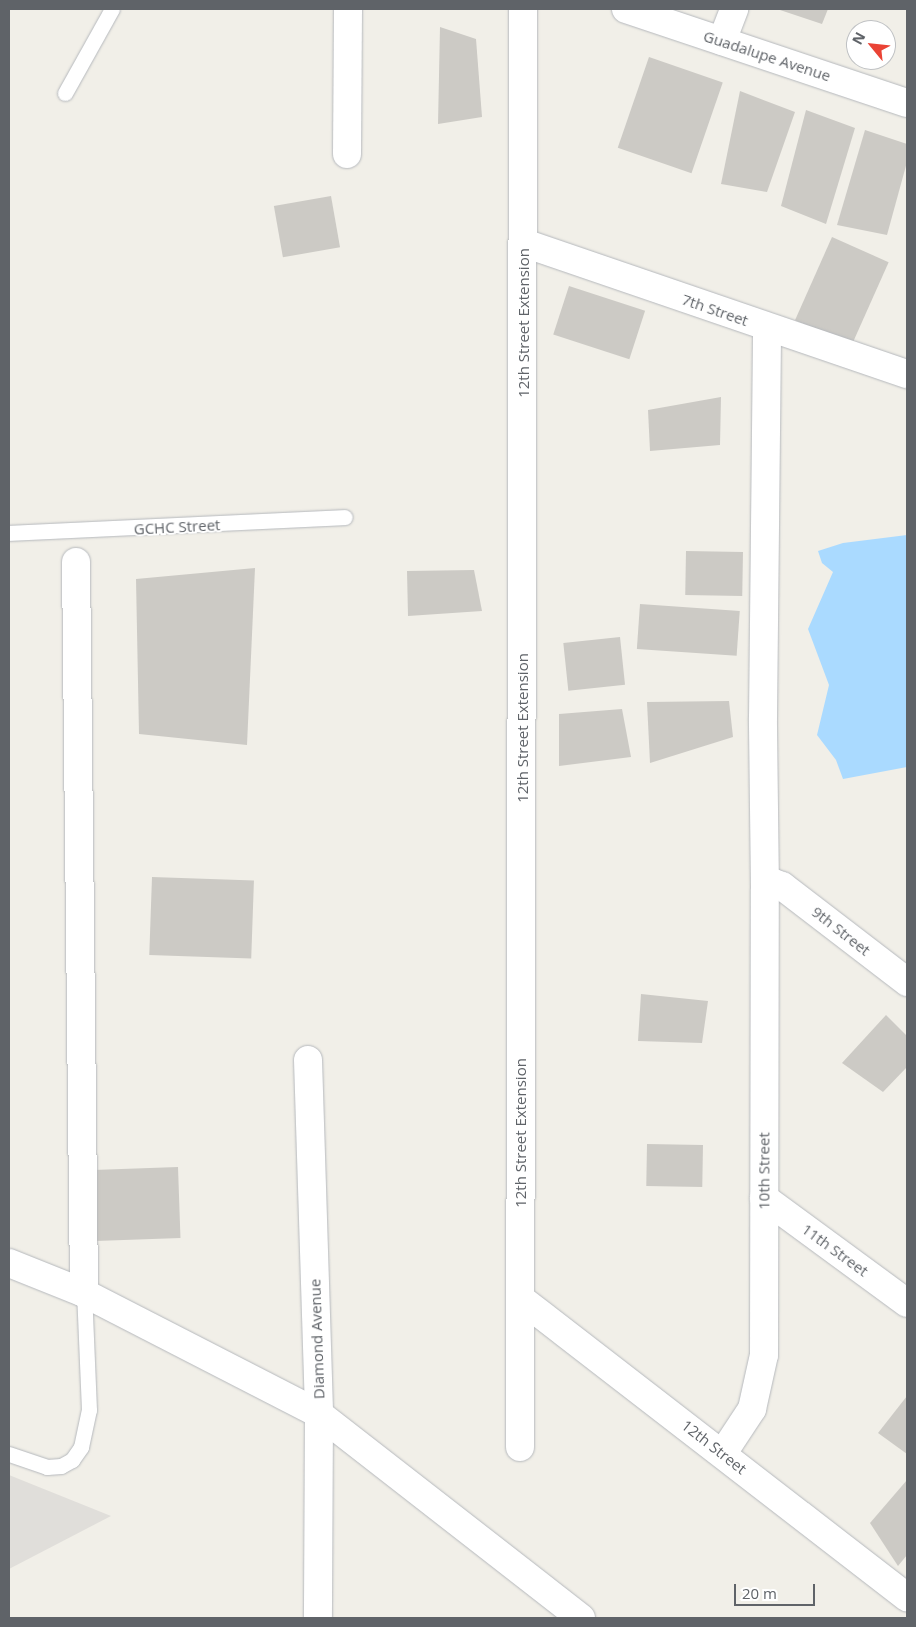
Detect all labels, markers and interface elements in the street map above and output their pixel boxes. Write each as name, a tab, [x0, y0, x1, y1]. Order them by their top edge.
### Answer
north arrow	[846, 20, 896, 70]
street label: Guadalupe Avenue	[701, 27, 833, 85]
text: N	[847, 29, 869, 48]
street label: 12th Street Extension	[515, 248, 533, 398]
street label: 7th Street	[679, 290, 751, 330]
street label: GCHC Street	[133, 516, 221, 538]
street label: 12th Street Extension	[514, 653, 532, 803]
street label: 9th Street	[808, 903, 874, 959]
street label: 12th Street Extension	[512, 1058, 530, 1208]
street label: 10th Street	[755, 1132, 773, 1210]
street label: 11th Street	[798, 1220, 872, 1280]
street label: Diamond Avenue	[306, 1279, 328, 1399]
street label: 12th Street	[678, 1416, 750, 1478]
scale bar	[736, 1574, 817, 1606]
text: 20 m	[742, 1583, 777, 1603]

